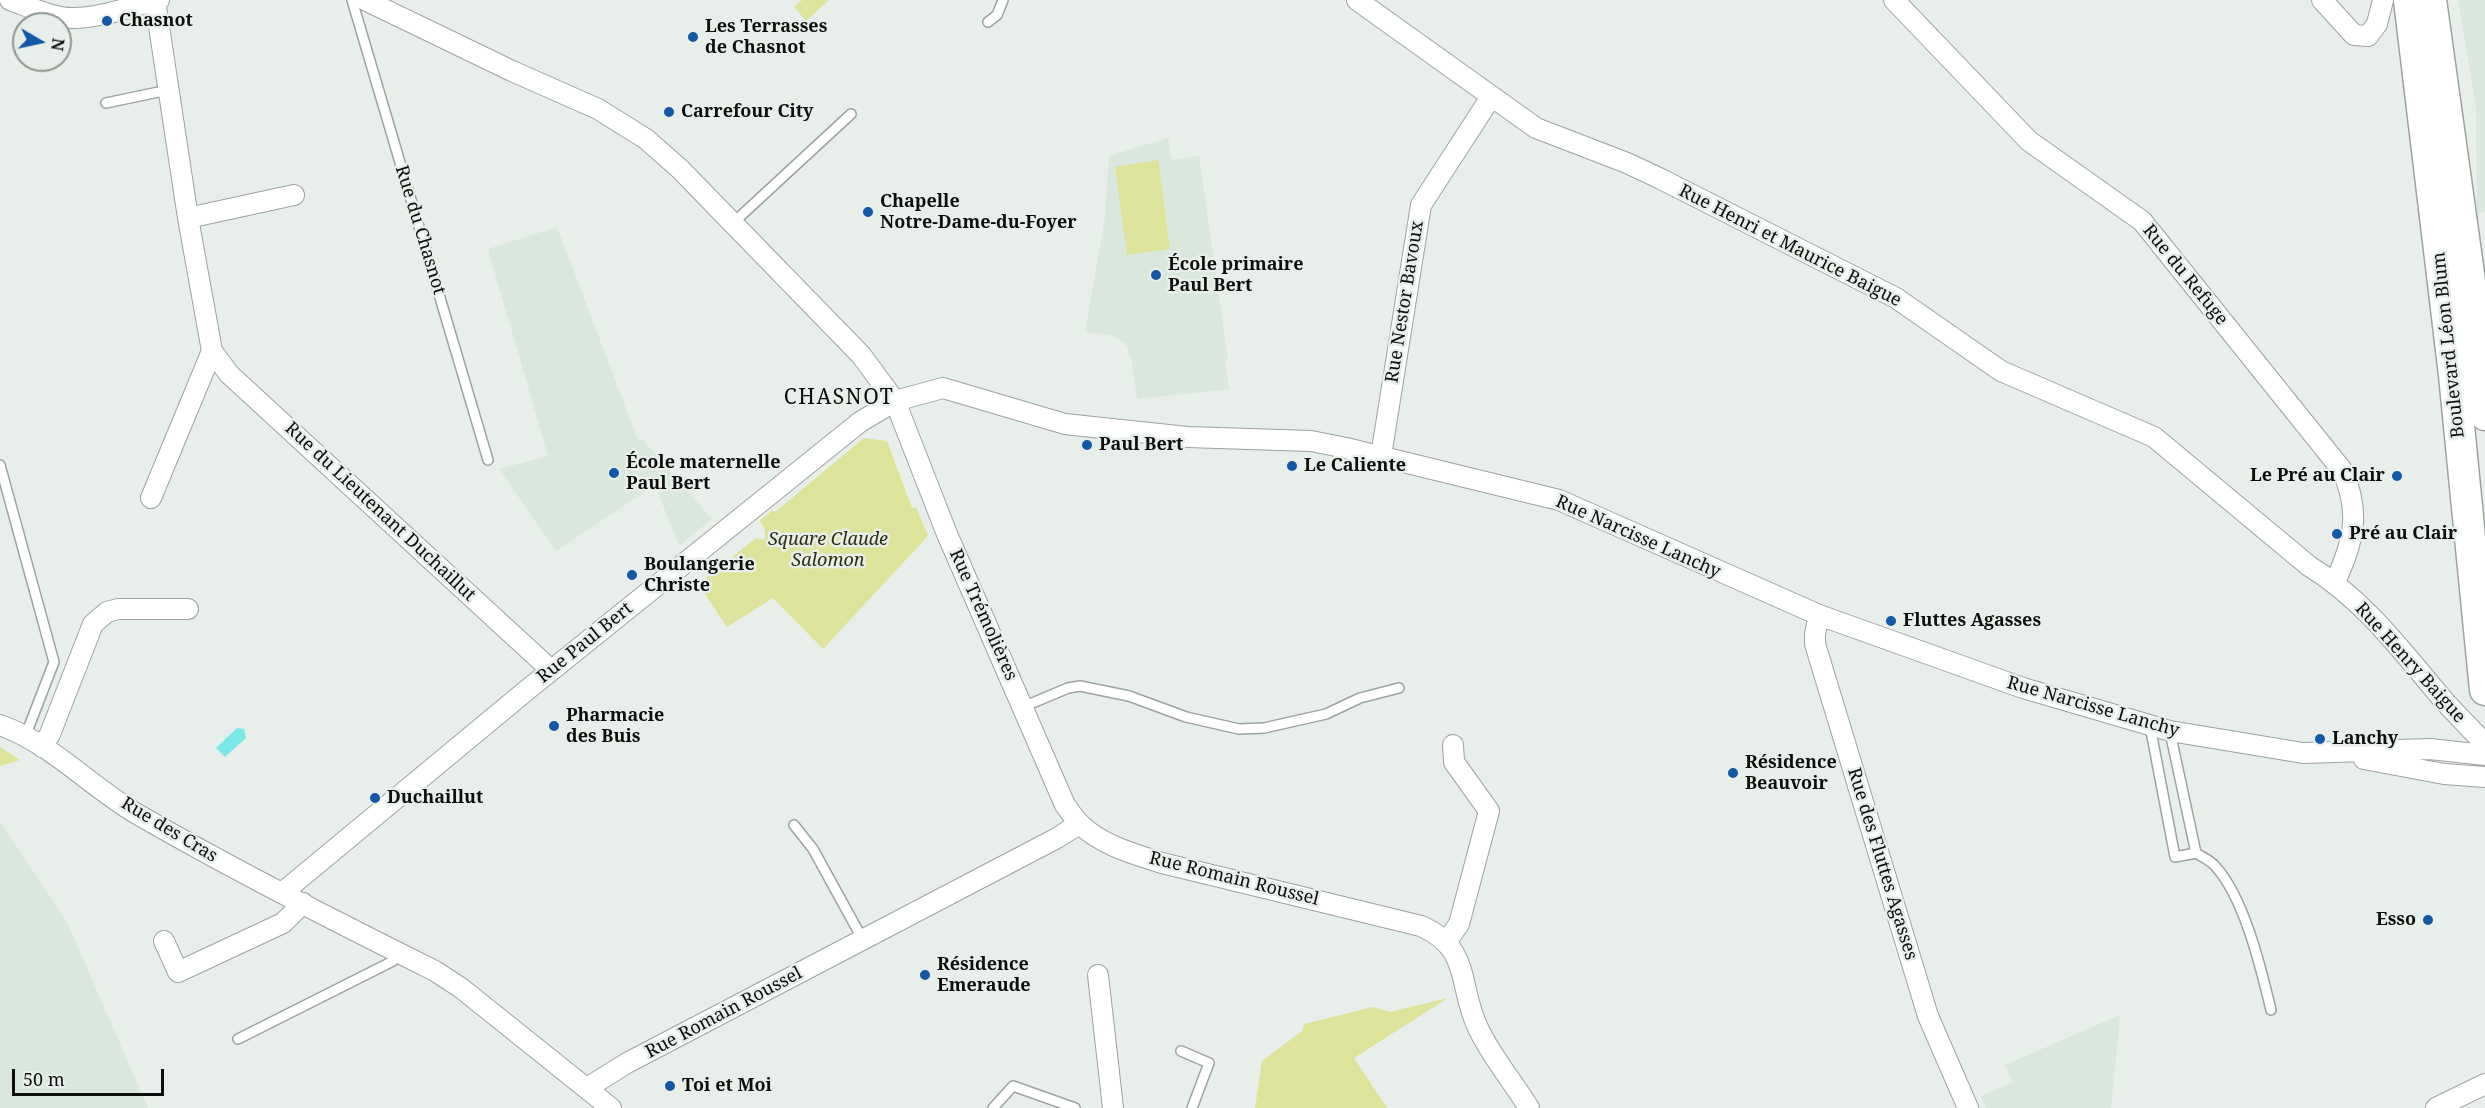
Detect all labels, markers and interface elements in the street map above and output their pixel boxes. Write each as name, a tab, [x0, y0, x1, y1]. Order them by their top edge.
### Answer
place label: Chasnot	[119, 10, 193, 32]
north arrow	[12, 12, 72, 72]
marker: Chasnot	[100, 14, 114, 28]
place label: Les Terrasses de Chasnot	[705, 16, 827, 58]
marker: Les Terrasses de Chasnot	[686, 30, 700, 44]
text: N	[46, 37, 70, 52]
place label: Carrefour City	[681, 101, 814, 123]
marker: Carrefour City	[662, 105, 676, 119]
street label: Rue du Chasnot	[390, 163, 450, 297]
street label: Rue Henri et Maurice Baigue	[1675, 180, 1905, 312]
place label: Chapelle Notre-Dame-du-Foyer	[880, 191, 1077, 234]
marker: Chapelle Notre-Dame-du-Foyer	[861, 205, 875, 219]
street label: Rue Nestor Bavoux	[1382, 220, 1428, 384]
street label: Rue du Refuge	[2138, 220, 2232, 330]
street label: Boulevard Léon Blum	[2428, 251, 2470, 439]
place label: École primaire Paul Bert	[1168, 254, 1304, 296]
marker: École primaire Paul Bert	[1149, 268, 1163, 282]
district label: CHASNOT	[784, 385, 894, 411]
street label: Rue du Lieutenant Duchaillut	[280, 418, 480, 606]
place label: Paul Bert	[1099, 434, 1183, 456]
marker: Paul Bert	[1080, 438, 1094, 452]
place label: École maternelle Paul Bert	[626, 452, 780, 494]
place label: Le Caliente	[1304, 455, 1406, 477]
marker: Le Caliente	[1285, 459, 1299, 473]
place label: Le Pré au Clair	[2250, 465, 2385, 487]
marker: École maternelle Paul Bert	[607, 466, 621, 480]
marker: Le Pré au Clair	[2390, 469, 2404, 483]
street label: Rue Narcisse Lanchy	[1552, 491, 1724, 583]
place label: Pré au Clair	[2349, 523, 2457, 545]
marker: Pré au Clair	[2330, 527, 2344, 541]
park label: Square Claude Salomon	[768, 529, 888, 572]
street label: Rue Trémolières	[944, 546, 1022, 684]
place label: Boulangerie Christe	[644, 554, 755, 596]
marker: Boulangerie Christe	[625, 568, 639, 582]
street label: Rue Paul Bert	[533, 598, 637, 688]
street label: Rue Henry Baigue	[2350, 598, 2470, 728]
place label: Fluttes Agasses	[1903, 610, 2041, 632]
marker: Fluttes Agasses	[1884, 614, 1898, 628]
street label: Rue Narcisse Lanchy	[2004, 672, 2182, 742]
place label: Pharmacie des Buis	[566, 705, 664, 748]
marker: Pharmacie des Buis	[547, 719, 561, 733]
place label: Lanchy	[2332, 728, 2398, 750]
marker: Lanchy	[2313, 732, 2327, 746]
place label: Résidence Beauvoir	[1745, 752, 1837, 795]
street label: Rue des Fluttes Agasses	[1842, 765, 1922, 963]
marker: Résidence Beauvoir	[1726, 766, 1740, 780]
place label: Duchaillut	[387, 787, 483, 809]
marker: Duchaillut	[368, 791, 382, 805]
street label: Rue des Cras	[117, 793, 221, 867]
street label: Rue Romain Roussel	[1147, 847, 1321, 911]
place label: Esso	[2376, 909, 2416, 931]
marker: Esso	[2421, 913, 2435, 927]
place label: Résidence Emeraude	[937, 954, 1031, 996]
street label: Rue Romain Roussel	[642, 963, 806, 1063]
marker: Résidence Emeraude	[918, 968, 932, 982]
scale bar	[15, 1057, 166, 1095]
text: 50 m	[23, 1067, 65, 1091]
place label: Toi et Moi	[682, 1075, 772, 1097]
marker: Toi et Moi	[663, 1079, 677, 1093]

